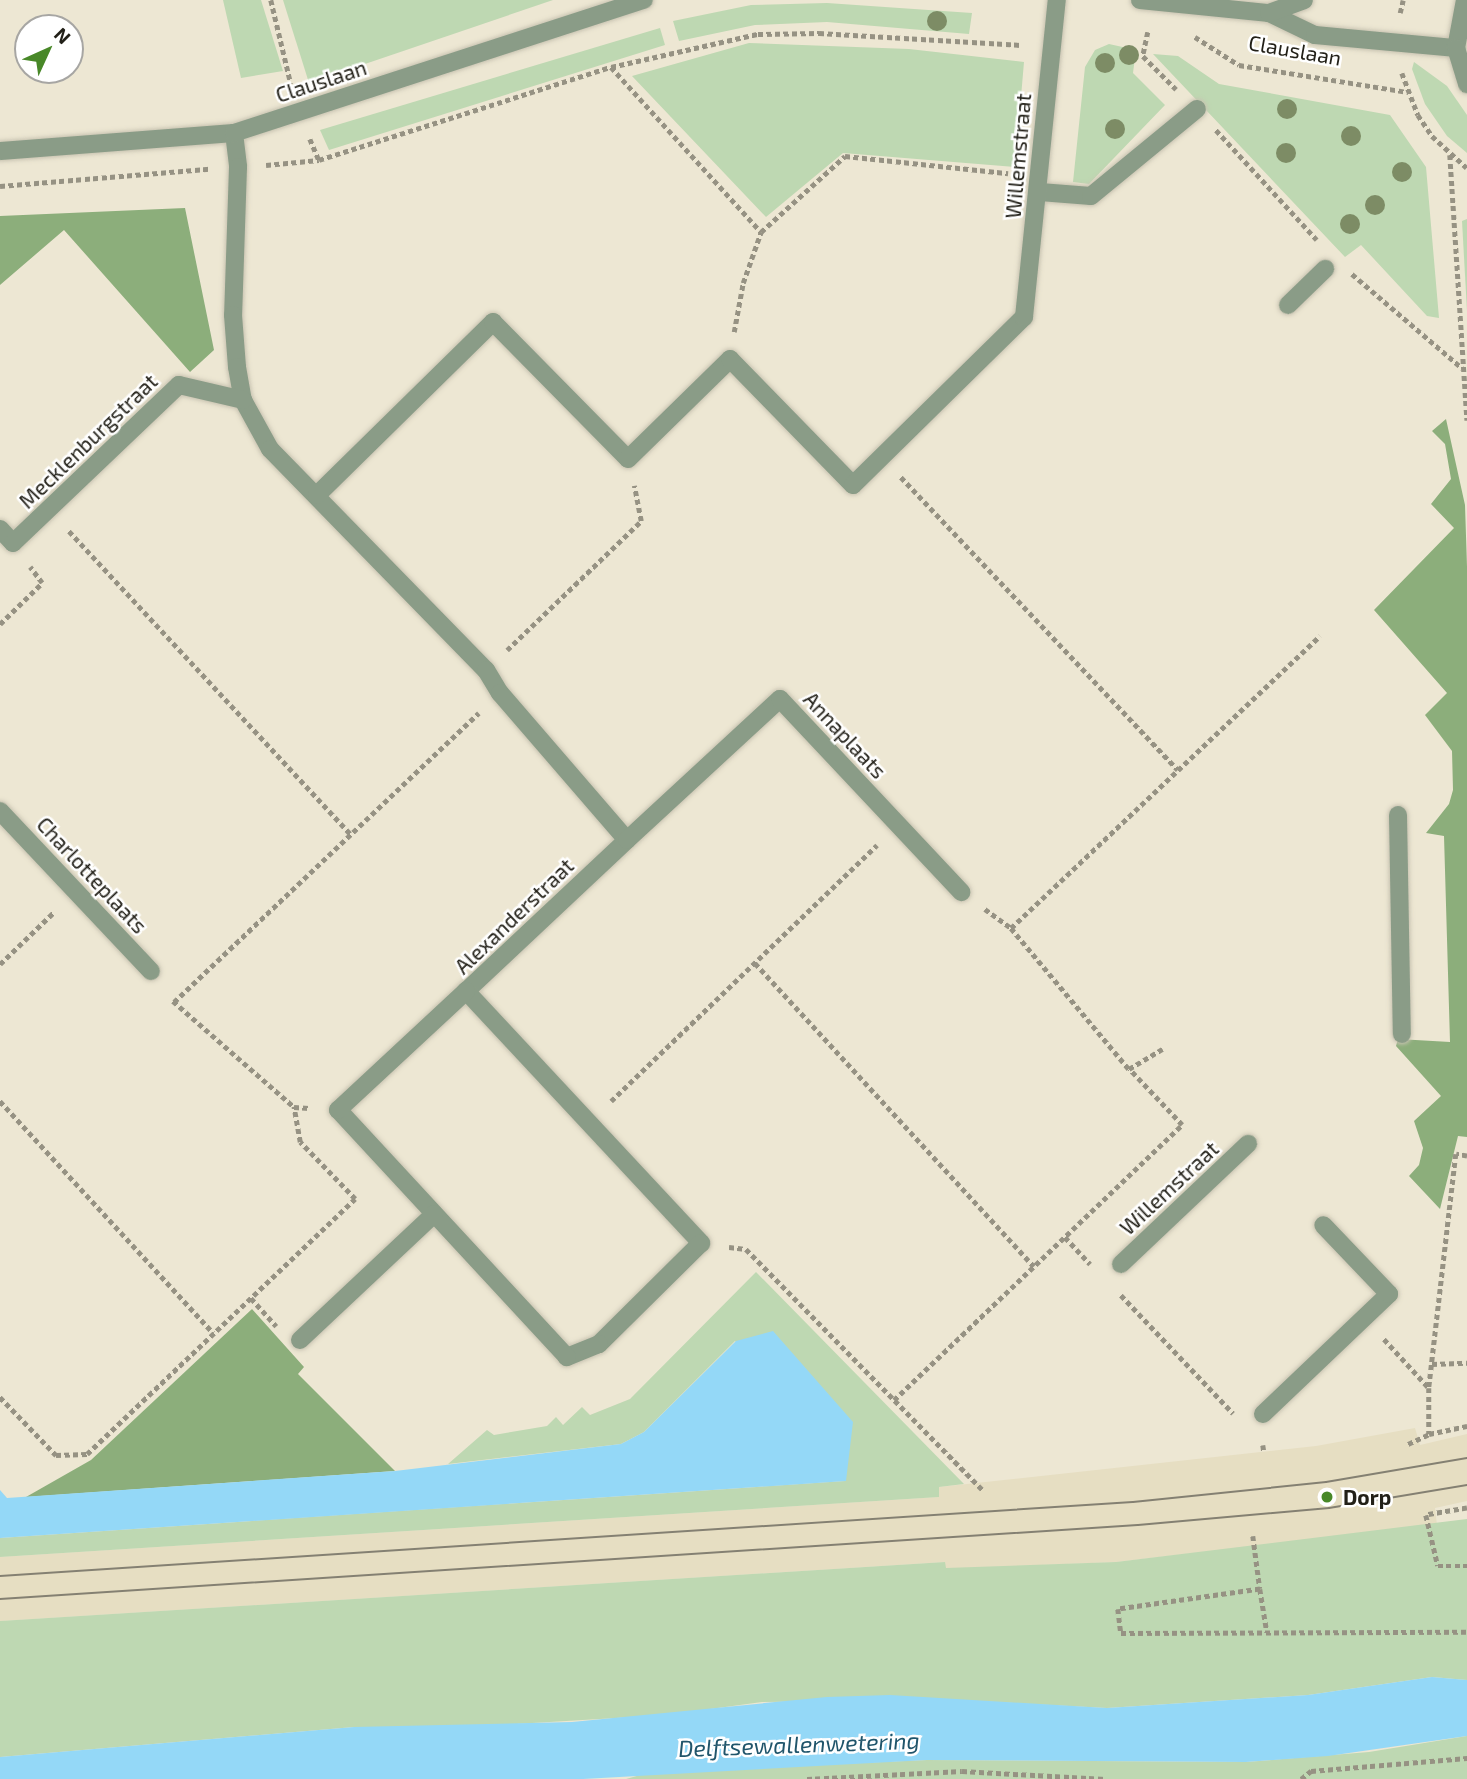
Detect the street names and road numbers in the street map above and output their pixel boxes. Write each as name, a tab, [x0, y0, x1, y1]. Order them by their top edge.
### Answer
street label: Clauslaan	[1247, 29, 1343, 71]
street label: Clauslaan	[272, 55, 370, 107]
street label: Willemstraat	[1000, 92, 1036, 220]
street label: Mecklenburgstraat	[14, 369, 162, 513]
street label: Annaplaats	[799, 686, 891, 784]
street label: Charlotteplaats	[32, 812, 152, 938]
street label: Alexanderstraat	[449, 853, 579, 979]
street label: Willemstraat	[1115, 1136, 1223, 1240]

